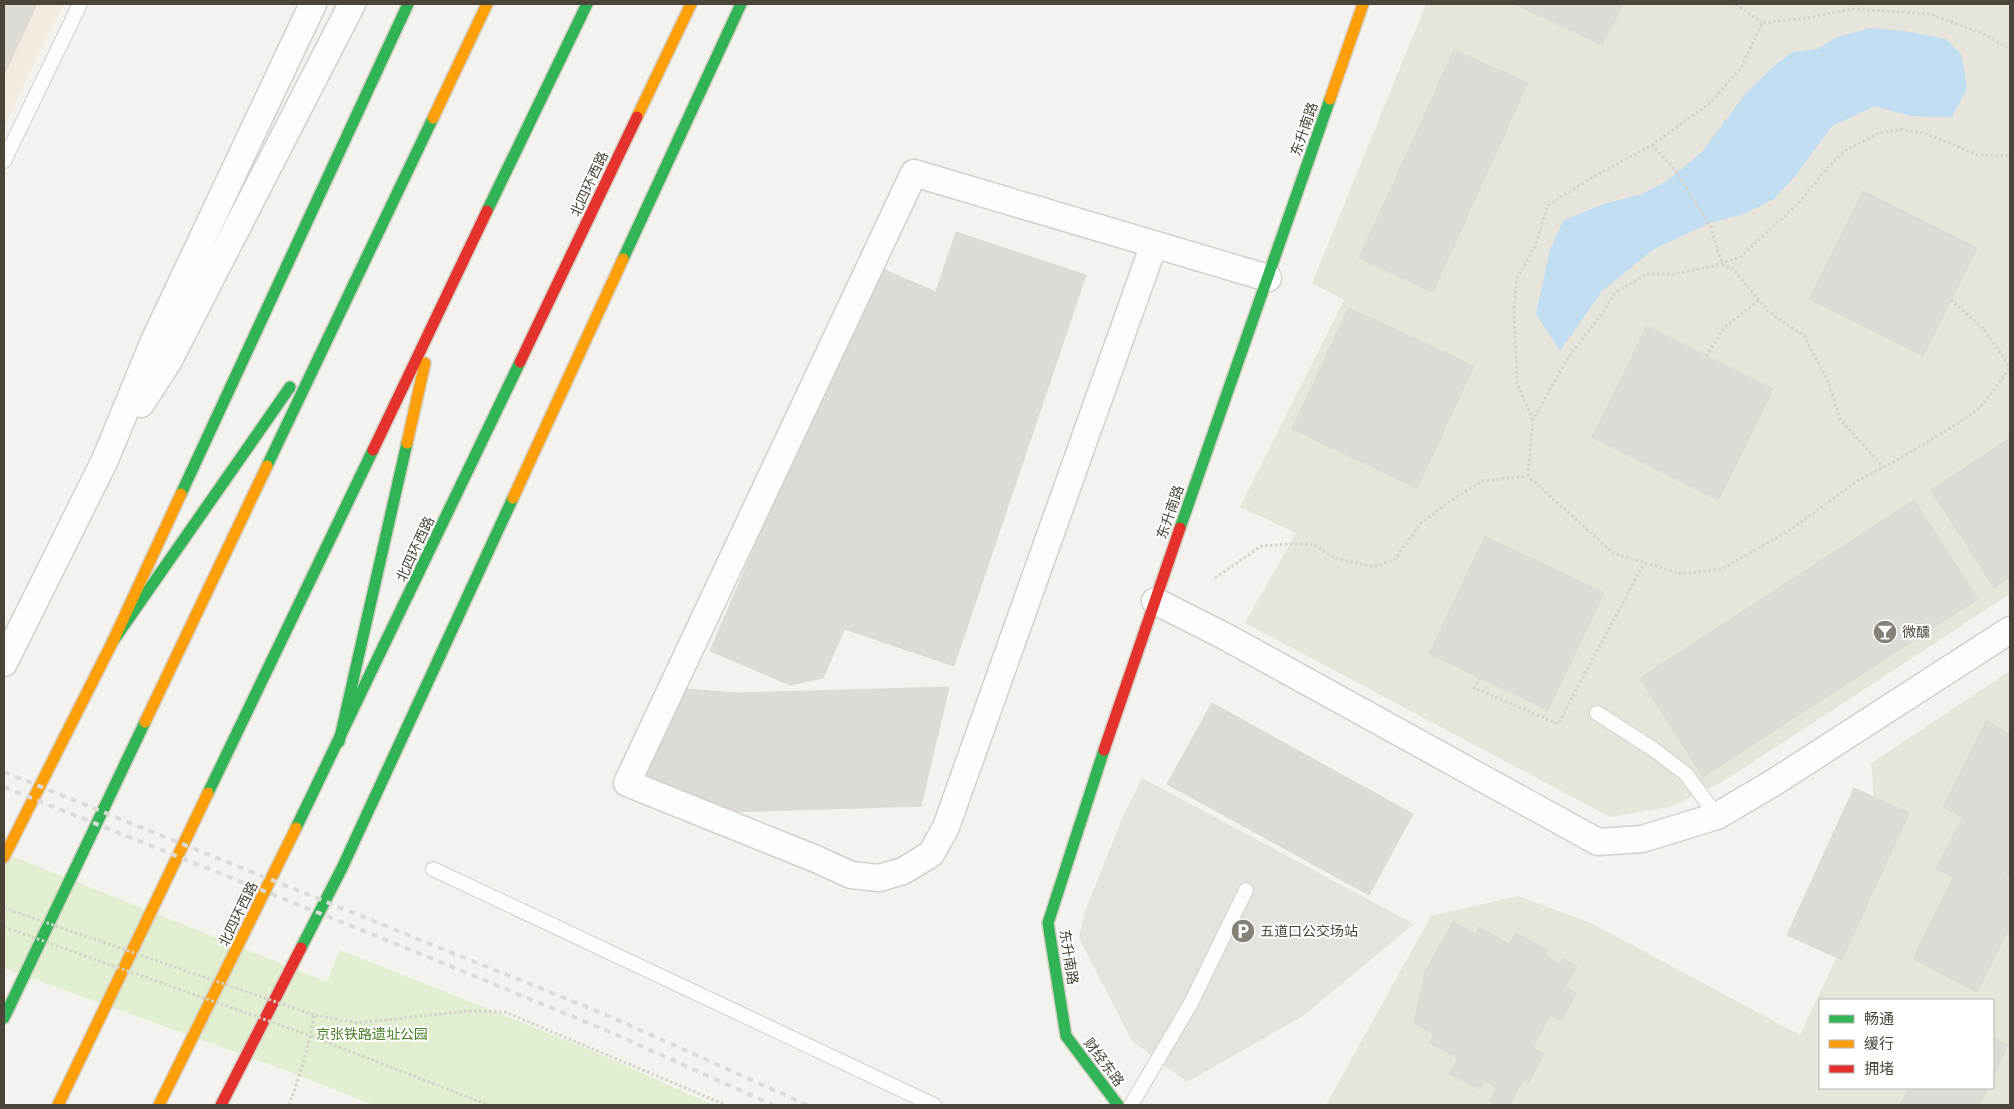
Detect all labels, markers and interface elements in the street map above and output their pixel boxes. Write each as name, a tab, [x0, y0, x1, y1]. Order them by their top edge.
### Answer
street label: 东升南路	[1286, 100, 1322, 158]
street label: 北四环西路	[566, 148, 612, 220]
street label: 东升南路	[1152, 483, 1188, 541]
street label: 北四环西路	[392, 513, 438, 585]
bar icon: 微醺	[1872, 619, 1898, 645]
place label: 微醺	[1902, 623, 1930, 641]
street label: 北四环西路	[215, 879, 261, 949]
parking icon: 五道口公交场站	[1230, 918, 1256, 944]
place label: 五道口公交场站	[1260, 922, 1358, 940]
street label: 东升南路	[1056, 928, 1082, 986]
legend	[1819, 999, 1994, 1089]
text: 畅通	[1864, 1009, 1894, 1028]
park label: 京张铁路遗址公园	[316, 1025, 428, 1043]
street label: 财经东路	[1080, 1034, 1128, 1090]
text: 缓行	[1864, 1034, 1894, 1053]
text: 拥堵	[1864, 1059, 1894, 1078]

